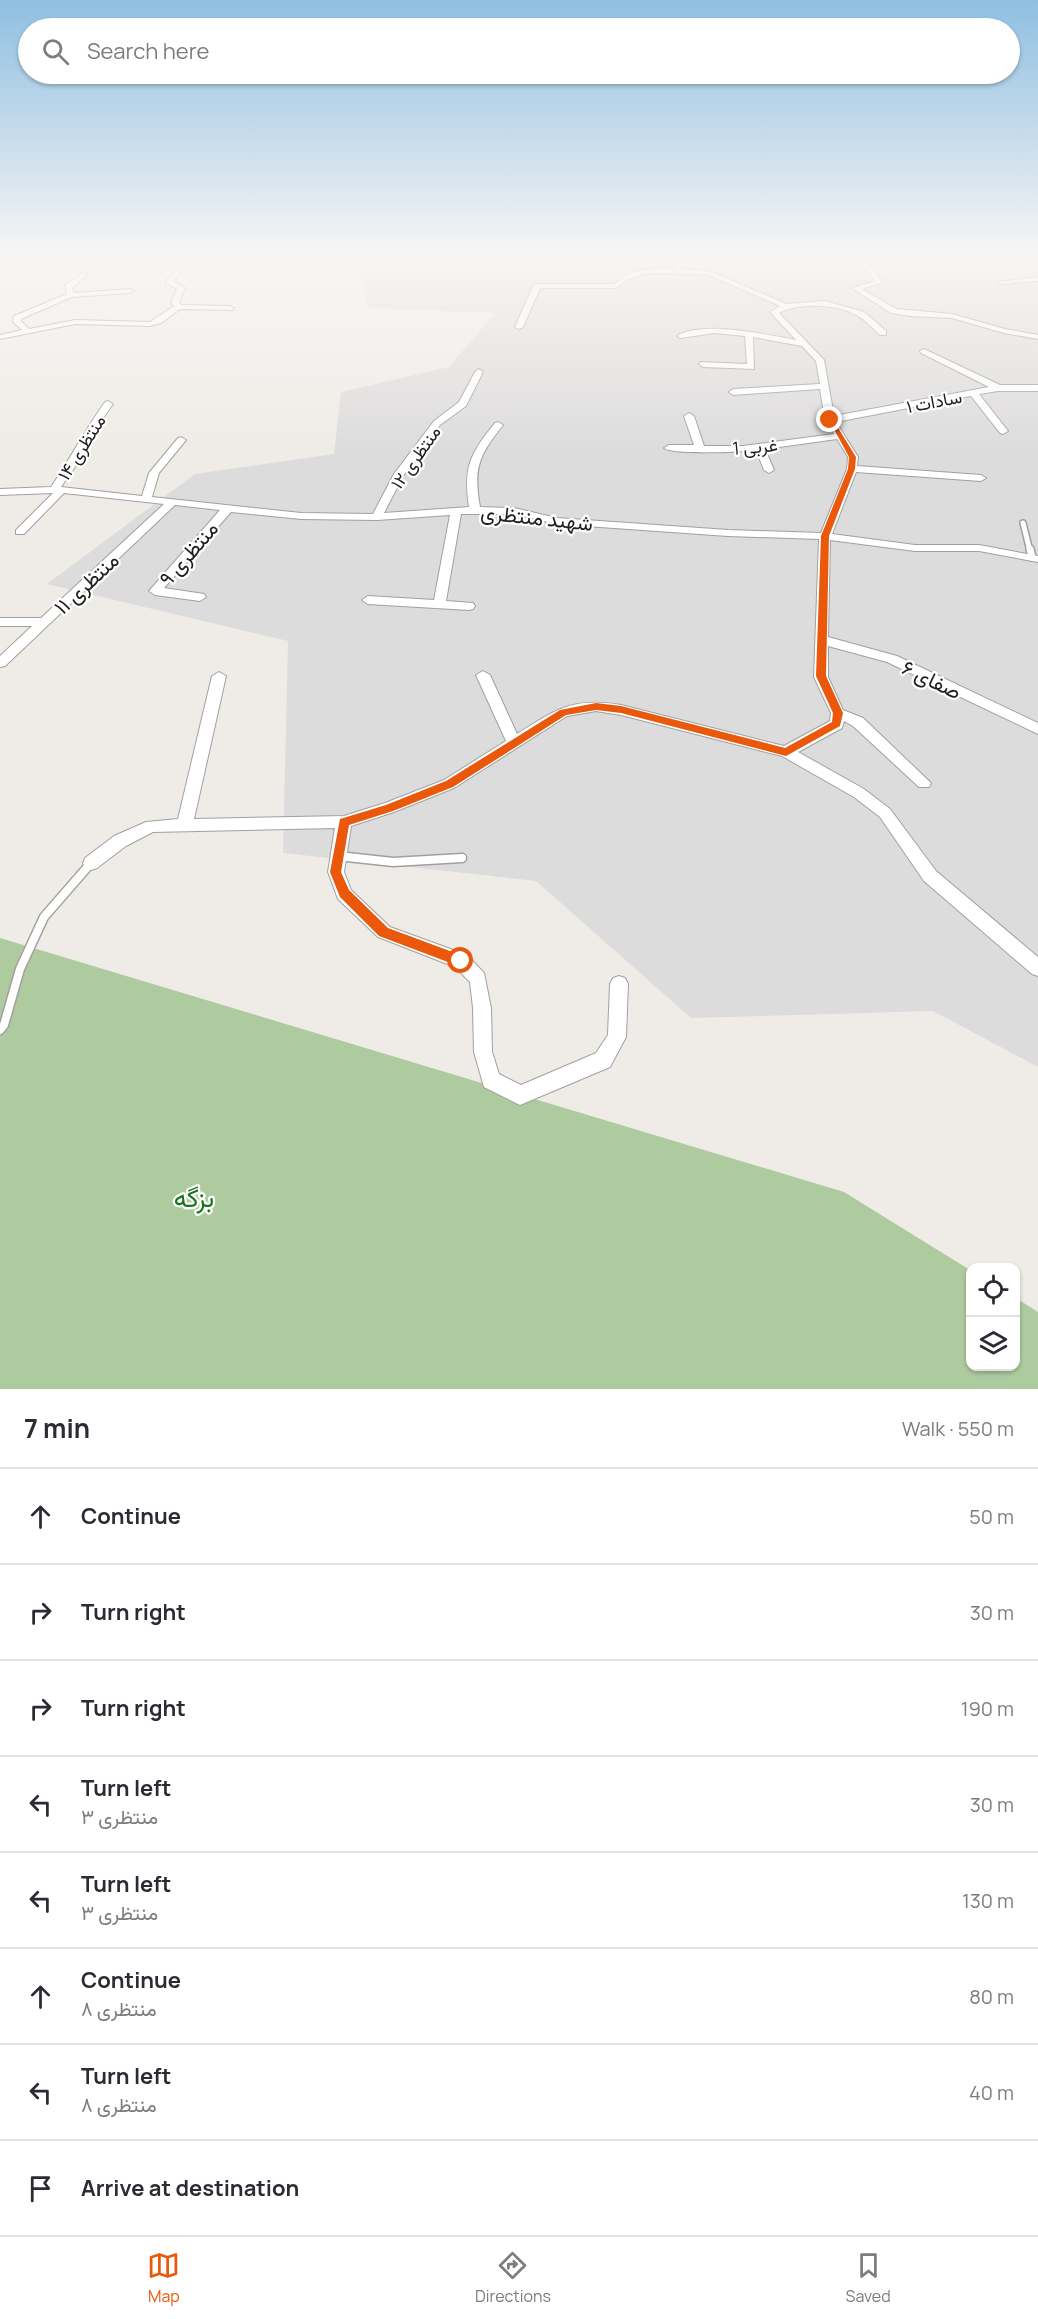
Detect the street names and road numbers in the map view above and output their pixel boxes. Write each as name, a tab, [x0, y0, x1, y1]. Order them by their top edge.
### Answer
street label: سادات ۱	[904, 384, 964, 418]
street label: منتظری ۱۴	[51, 410, 111, 484]
street label: منتظری ۱۲	[384, 421, 446, 493]
street label: غربی 1	[731, 432, 779, 460]
street label: شهید منتظری	[479, 497, 595, 537]
street label: منتظری ۹	[152, 515, 224, 591]
street label: منتظری ۱۱	[47, 546, 125, 620]
street label: صفای ۶	[898, 653, 966, 705]

